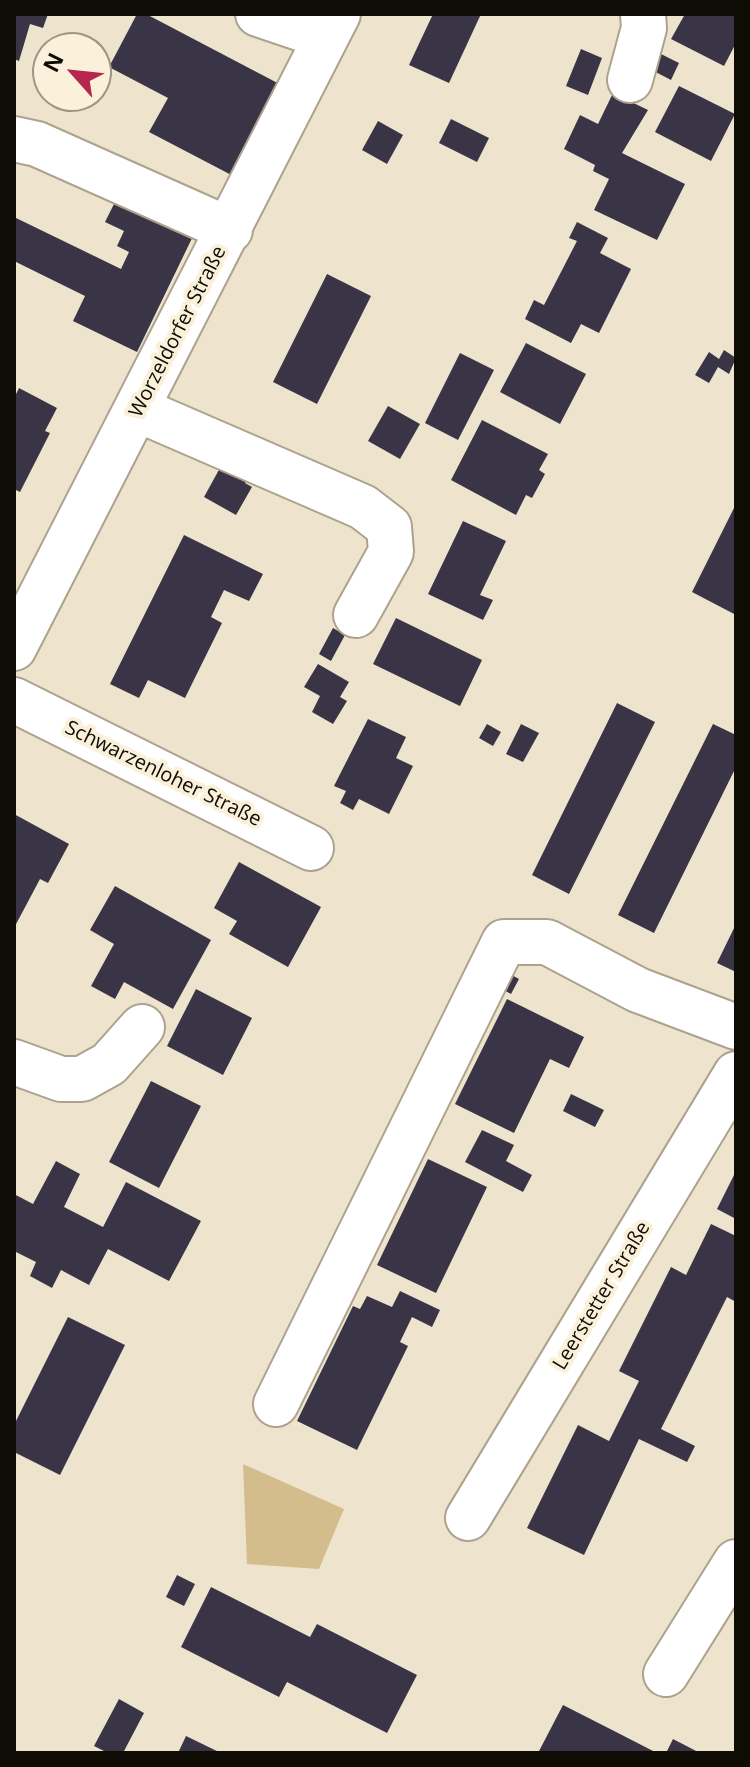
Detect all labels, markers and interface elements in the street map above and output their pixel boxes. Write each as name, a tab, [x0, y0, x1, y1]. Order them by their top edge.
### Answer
north arrow	[32, 32, 112, 112]
text: N	[35, 47, 70, 77]
street label: Worzeldorfer Straße	[124, 242, 232, 422]
street label: Schwarzenloher Straße	[61, 716, 265, 832]
street label: Leerstetter Straße	[548, 1217, 656, 1375]

